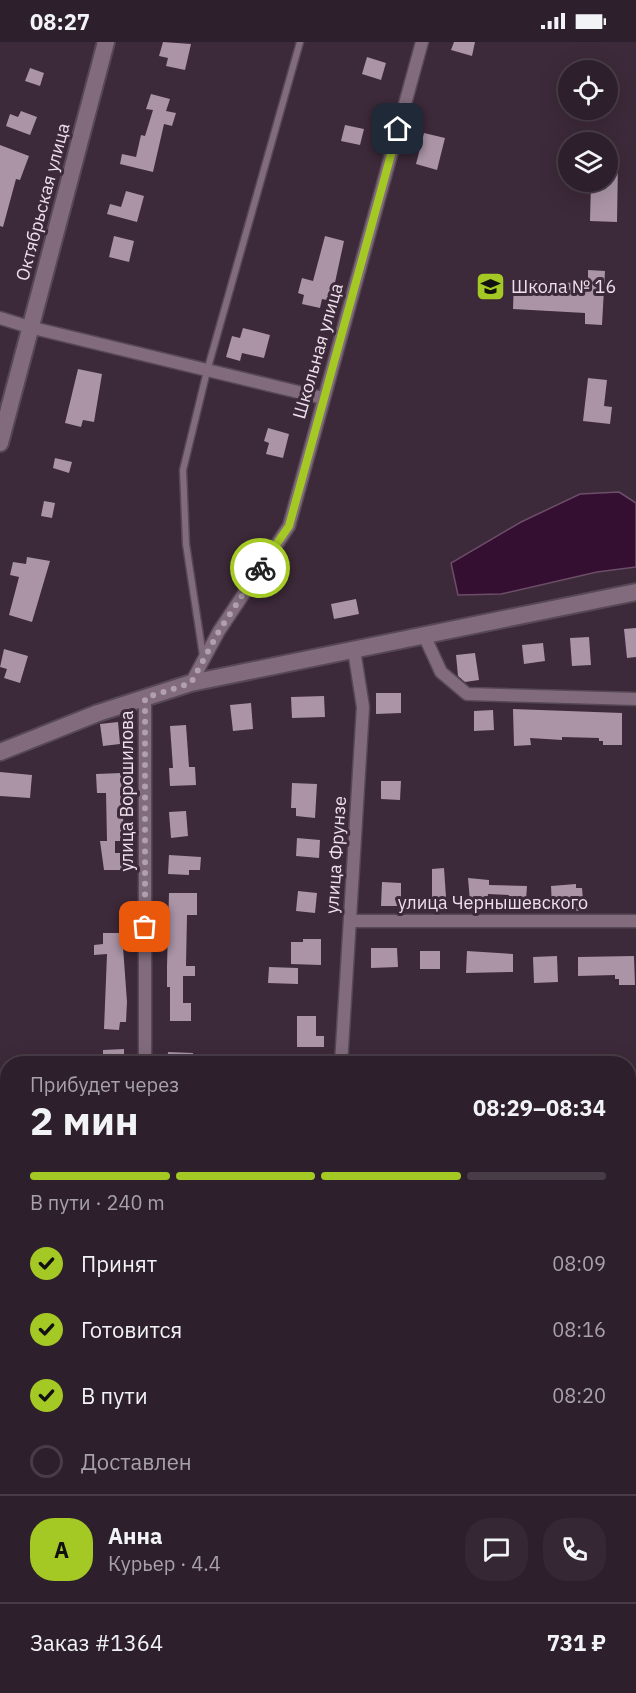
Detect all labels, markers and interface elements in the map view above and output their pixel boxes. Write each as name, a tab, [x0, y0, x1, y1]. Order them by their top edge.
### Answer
text: 08:27	[30, 7, 90, 36]
map controls	[558, 60, 618, 192]
button: locate	[558, 60, 618, 120]
pin	[372, 103, 423, 154]
icon: home	[381, 112, 414, 145]
street label: Октябрьская улица	[10, 120, 75, 283]
button: layers	[558, 132, 618, 192]
school or university icon: Школа № 16	[474, 271, 506, 303]
place label: Школа № 16	[511, 275, 616, 298]
street label: Школьная улица	[287, 280, 348, 421]
courier	[230, 538, 290, 598]
icon: bike	[244, 552, 277, 585]
street label: улица Ворошилова	[115, 710, 138, 872]
street label: улица Фрунзе	[320, 795, 351, 915]
street label: улица Чернышевского	[398, 891, 588, 914]
pin	[119, 901, 170, 952]
icon: bag	[128, 910, 161, 943]
text: Прибудет через	[30, 1071, 179, 1098]
text: 08:29–08:34	[473, 1093, 606, 1122]
text: 2 мин	[30, 1095, 139, 1146]
text: В пути · 240 m	[30, 1189, 165, 1216]
icon: check	[30, 1247, 63, 1280]
text: Принят	[81, 1249, 157, 1278]
text: 08:09	[552, 1250, 606, 1277]
icon: check	[30, 1313, 63, 1346]
text: Готовится	[81, 1315, 182, 1344]
text: 08:16	[552, 1316, 606, 1343]
icon: check	[30, 1379, 63, 1412]
text: В пути	[81, 1381, 148, 1410]
text: 08:20	[552, 1382, 606, 1409]
text: Доставлен	[81, 1447, 192, 1476]
button: chat	[465, 1518, 528, 1581]
button: phone	[543, 1518, 606, 1581]
text: Анна	[108, 1521, 163, 1550]
text: А	[54, 1535, 69, 1564]
text: Курьер · 4.4	[108, 1550, 221, 1577]
text: Заказ #1364	[30, 1628, 163, 1657]
text: 731 ₽	[547, 1628, 606, 1657]

